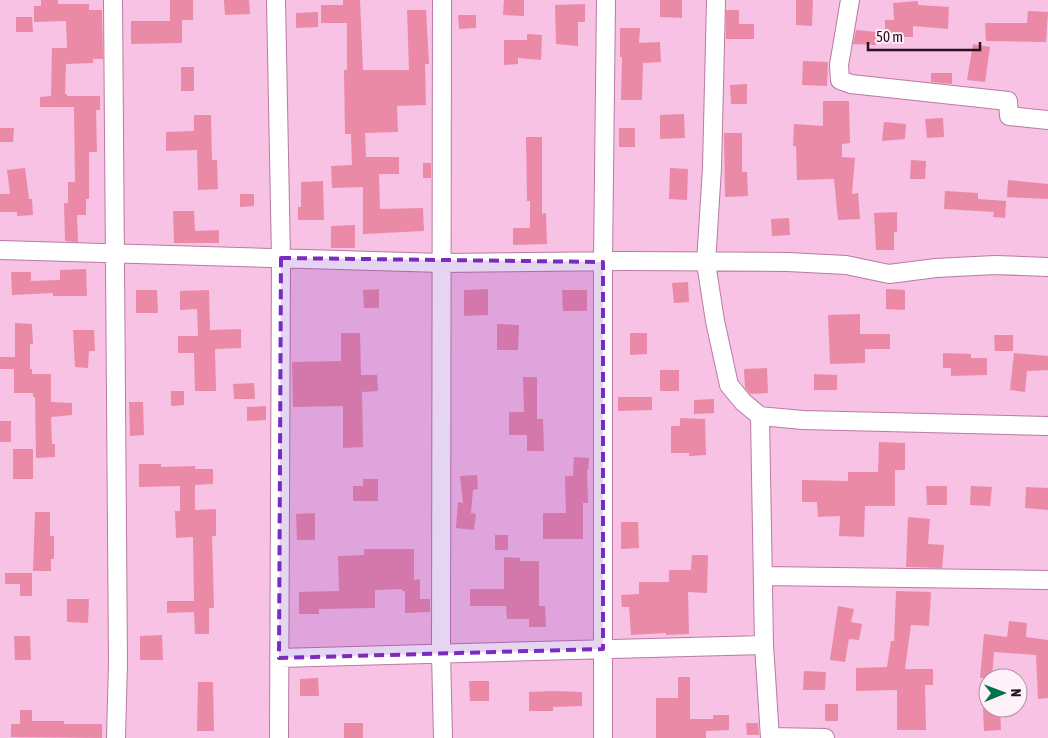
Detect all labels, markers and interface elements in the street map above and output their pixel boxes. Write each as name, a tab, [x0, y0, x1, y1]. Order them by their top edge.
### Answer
scale bar	[868, 20, 980, 52]
text: 50 m	[876, 28, 903, 45]
north arrow	[978, 668, 1028, 718]
text: N	[1008, 689, 1024, 697]

